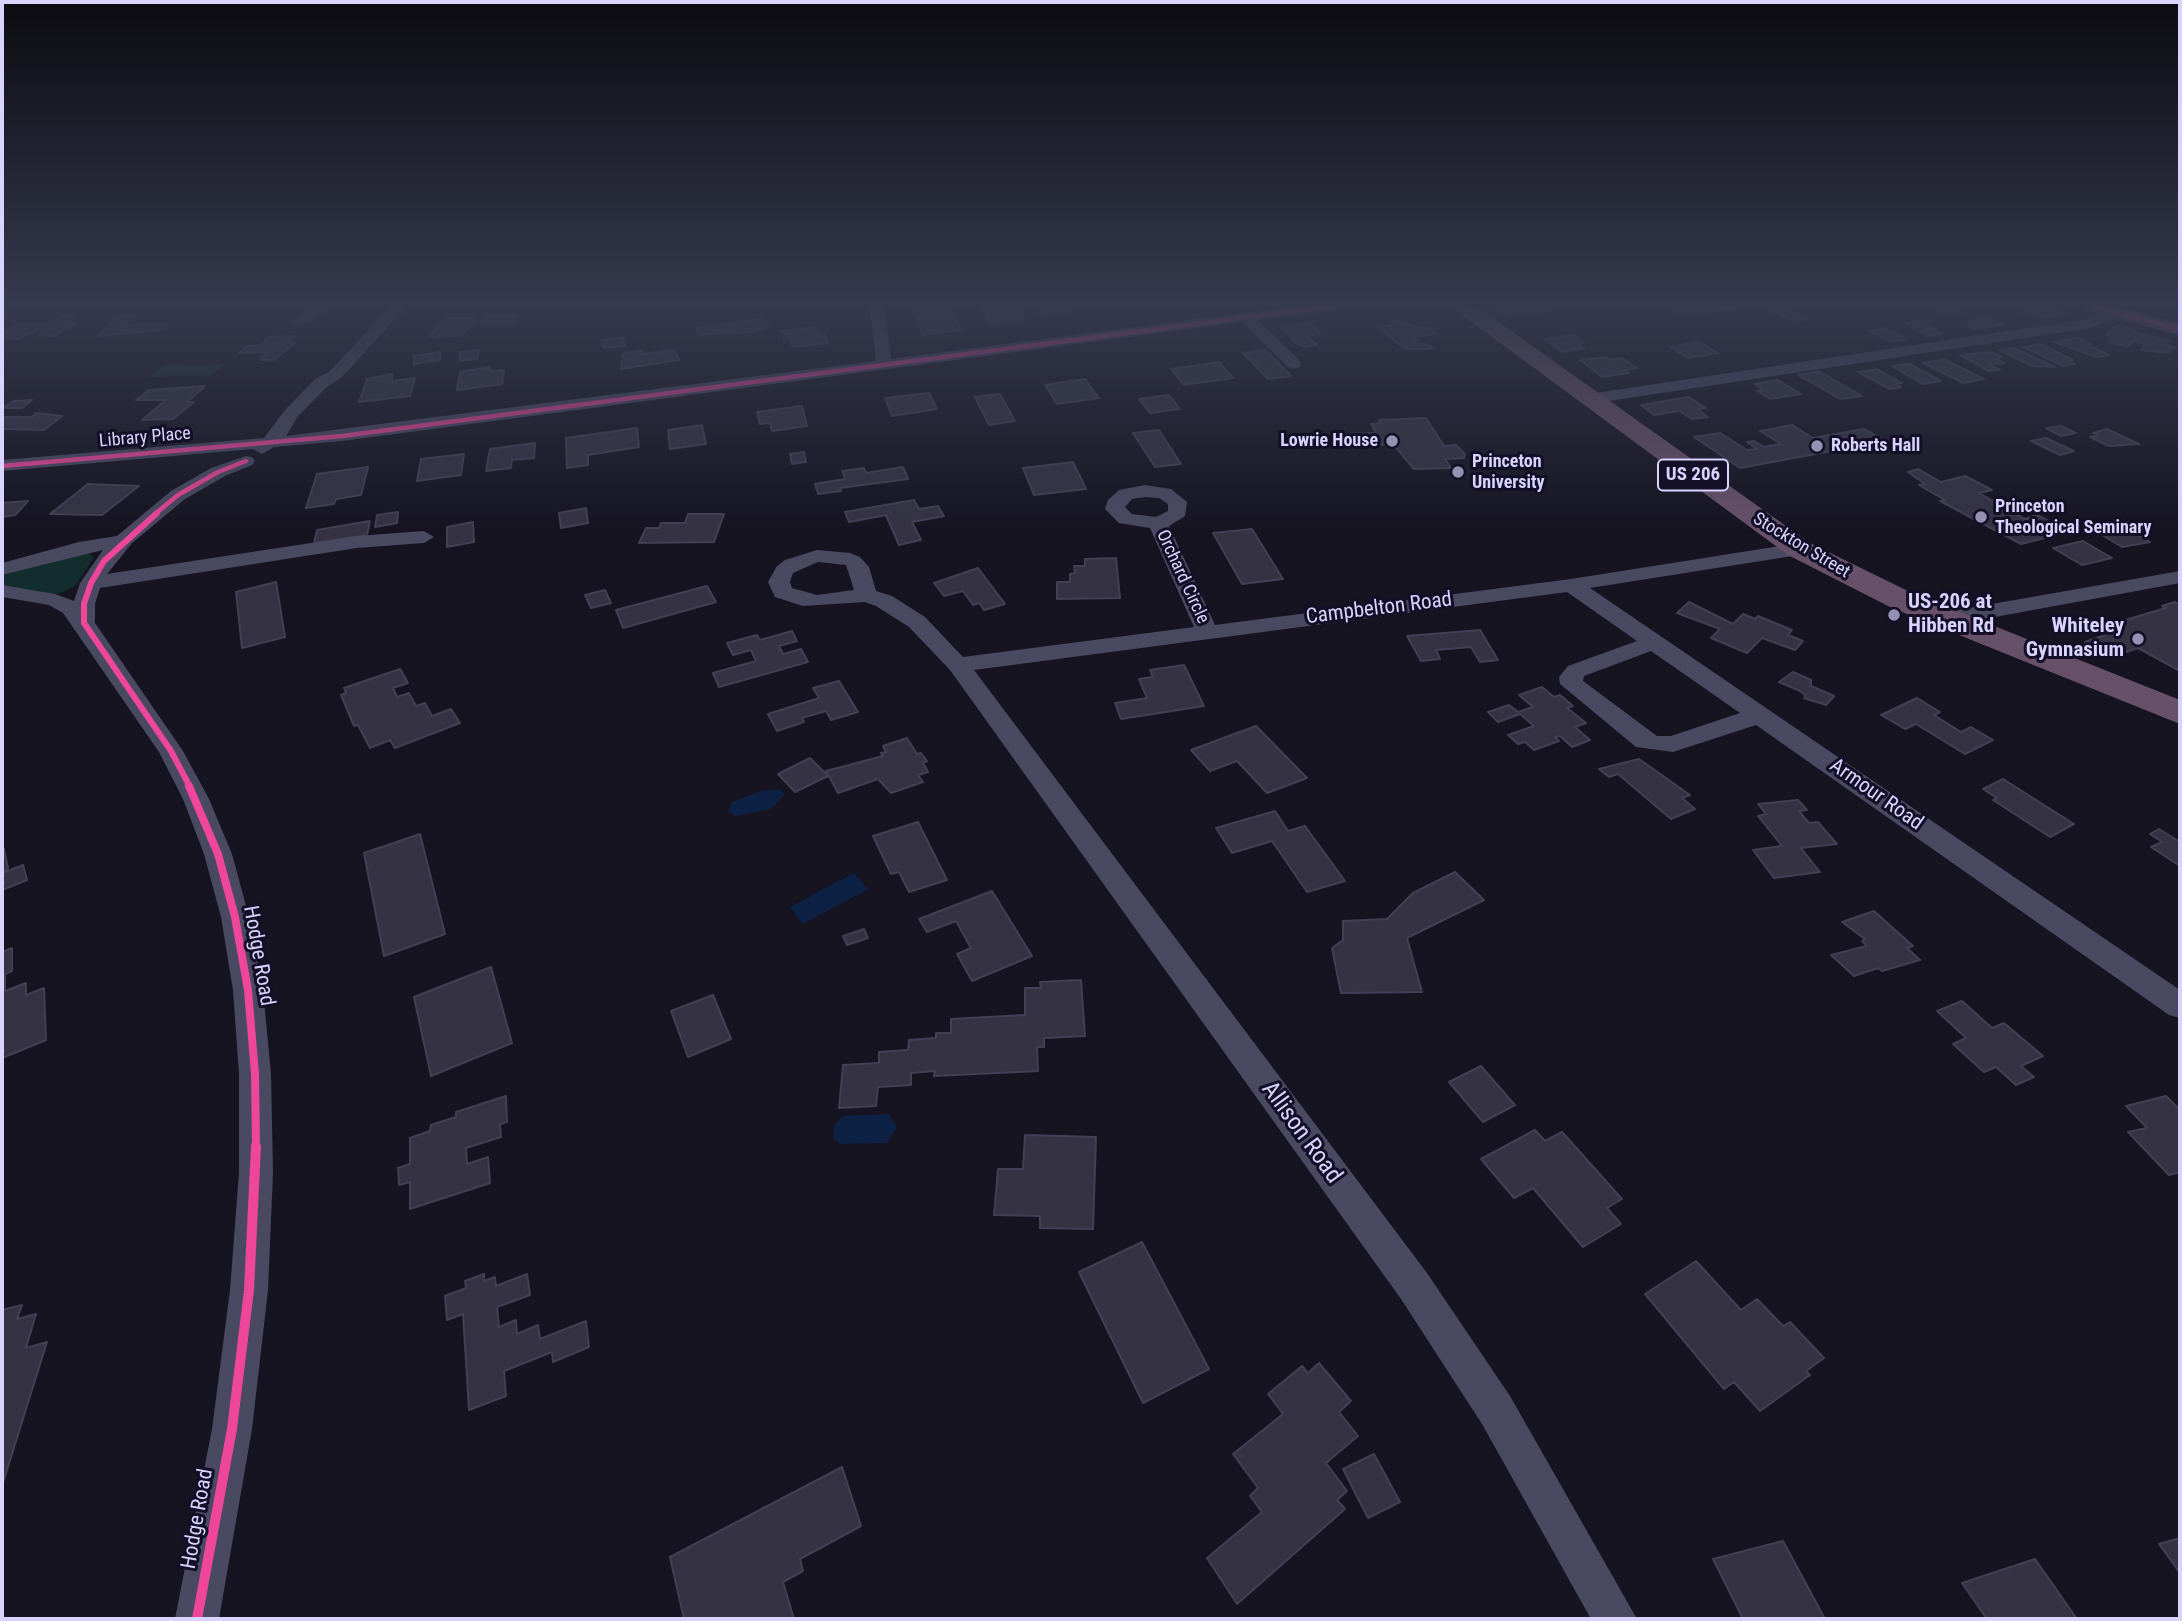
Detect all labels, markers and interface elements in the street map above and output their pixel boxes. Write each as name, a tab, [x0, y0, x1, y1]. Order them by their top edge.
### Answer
street label: Library Place	[98, 423, 192, 453]
place label: Lowrie House	[1280, 430, 1378, 452]
marker: Lowrie House	[1384, 433, 1400, 449]
place label: Roberts Hall	[1831, 435, 1920, 457]
marker: Roberts Hall	[1809, 438, 1825, 454]
place label: Princeton University	[1472, 451, 1544, 494]
road number: US 206	[1658, 460, 1728, 490]
marker: Princeton University	[1450, 464, 1466, 480]
place label: Princeton Theological Seminary	[1995, 496, 2151, 538]
street label: Stockton Street	[1749, 509, 1853, 583]
marker: Princeton Theological Seminary	[1973, 509, 1989, 525]
street label: Orchard Circle	[1151, 527, 1213, 627]
street label: Campbelton Road	[1305, 588, 1453, 630]
place label: US-206 at Hibben Rd	[1908, 590, 1994, 640]
marker: US-206 at Hibben Rd	[1886, 607, 1902, 623]
place label: Whiteley Gymnasium	[2026, 614, 2124, 664]
marker: Whiteley Gymnasium	[2130, 631, 2146, 647]
street label: Armour Road	[1824, 754, 1928, 836]
street label: Hodge Road	[237, 904, 279, 1008]
street label: Allison Road	[1254, 1077, 1348, 1189]
street label: Hodge Road	[177, 1467, 219, 1571]

